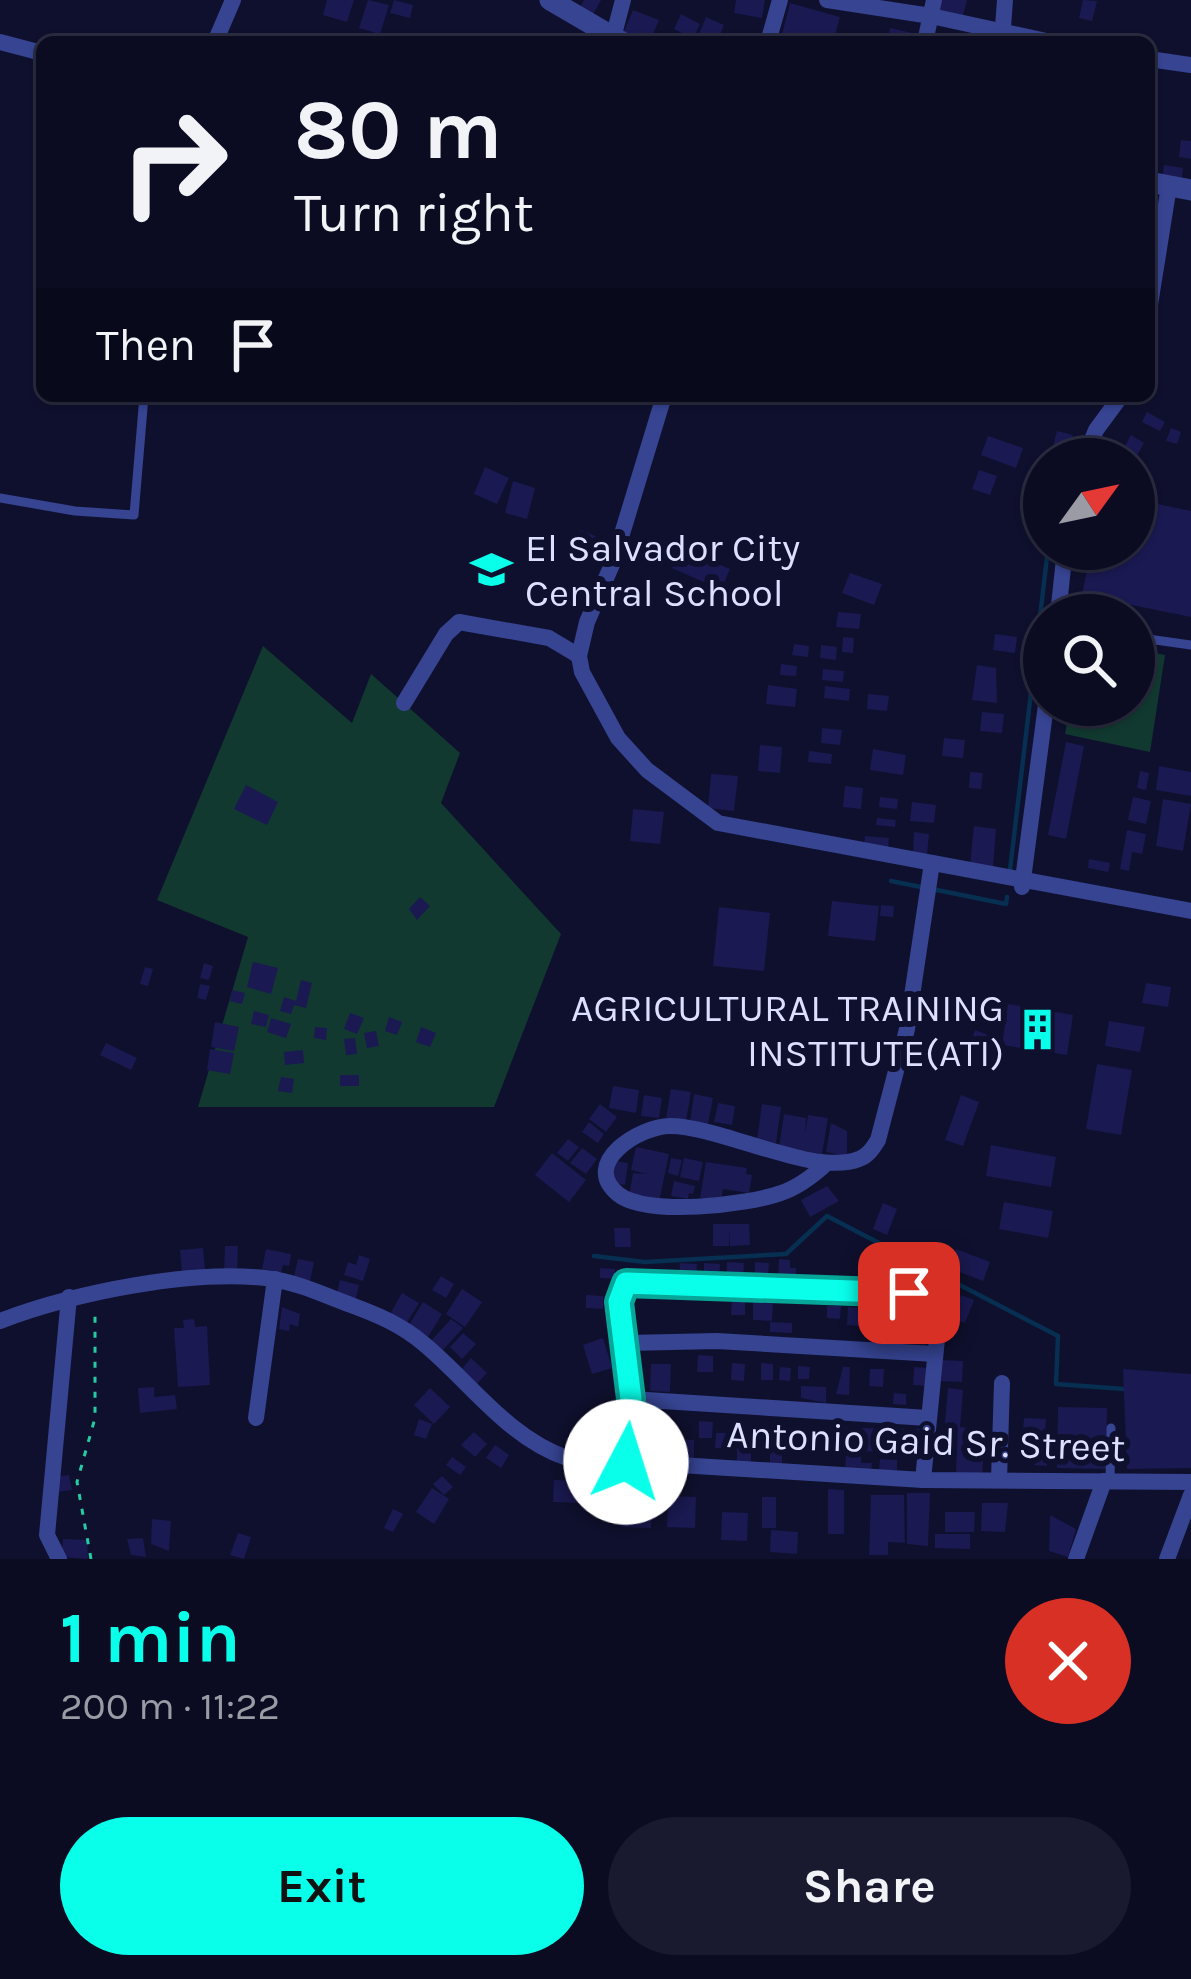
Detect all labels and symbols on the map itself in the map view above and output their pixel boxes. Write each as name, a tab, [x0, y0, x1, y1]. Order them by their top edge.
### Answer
north arrow	[1023, 438, 1155, 570]
place label: El Salvador City Central School	[525, 525, 800, 616]
school or university icon: El Salvador City Central School	[468, 547, 514, 593]
place label: AGRICULTURAL TRAINING INSTITUTE(ATI)	[571, 985, 1004, 1076]
building icon: AGRICULTURAL TRAINING INSTITUTE(ATI)	[1015, 1007, 1061, 1053]
pin	[858, 1242, 960, 1344]
position arrow	[563, 1399, 689, 1525]
street label: Antonio Gaid Sr. Street	[726, 1411, 1126, 1471]

